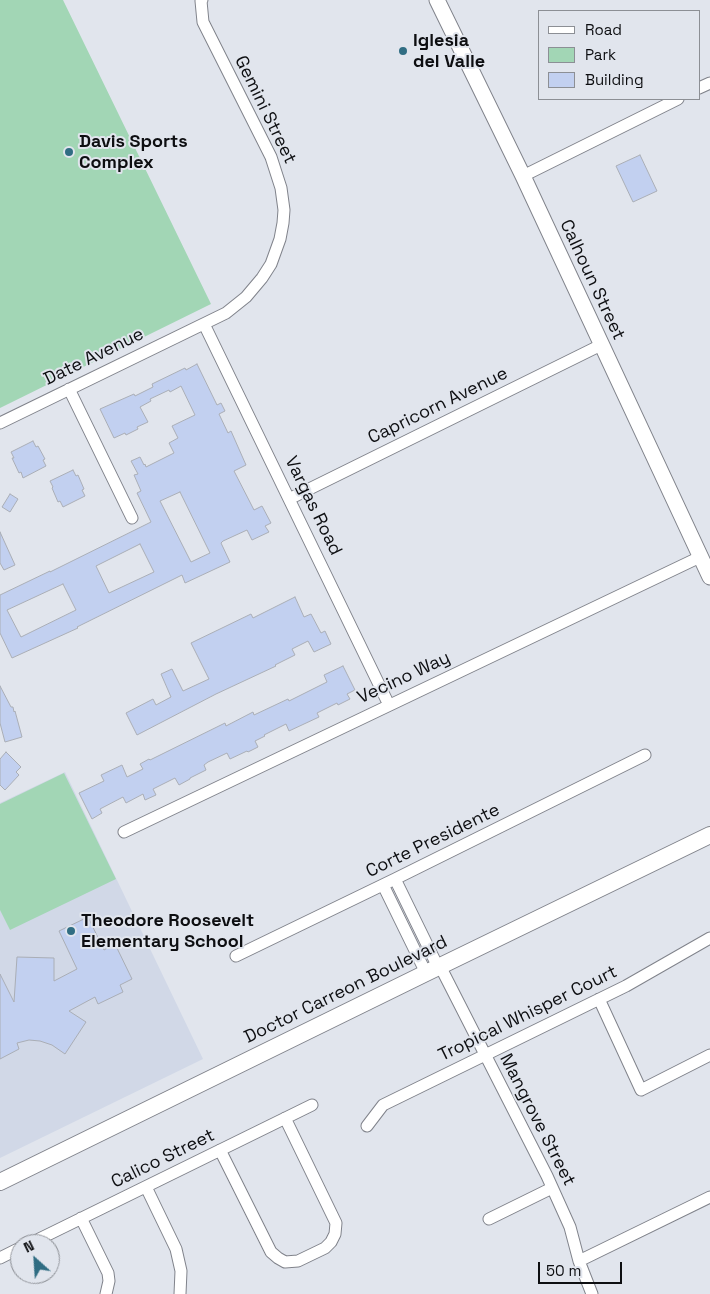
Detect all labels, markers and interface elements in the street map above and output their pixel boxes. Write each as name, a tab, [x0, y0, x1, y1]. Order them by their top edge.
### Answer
legend	[538, 10, 700, 100]
text: Road	[585, 20, 622, 39]
place label: Iglesia del Valle	[413, 30, 485, 72]
marker: Iglesia del Valle	[397, 45, 409, 57]
text: Park	[585, 45, 616, 64]
street label: Gemini Street	[230, 52, 300, 168]
text: Building	[585, 70, 644, 89]
place label: Davis Sports Complex	[79, 131, 188, 173]
marker: Davis Sports Complex	[63, 146, 75, 158]
street label: Calhoun Street	[555, 216, 629, 344]
street label: Date Avenue	[40, 324, 148, 390]
street label: Capricorn Avenue	[365, 363, 511, 449]
street label: Vargas Road	[280, 453, 346, 559]
street label: Vecino Way	[354, 647, 454, 709]
street label: Corte Presidente	[363, 799, 503, 883]
place label: Theodore Roosevelt Elementary School	[81, 910, 254, 952]
marker: Theodore Roosevelt Elementary School	[65, 925, 77, 937]
street label: Doctor Carreon Boulevard	[241, 931, 451, 1049]
street label: Tropical Whisper Court	[435, 961, 621, 1067]
street label: Mangrove Street	[494, 1050, 580, 1190]
street label: Calico Street	[108, 1125, 218, 1193]
north arrow	[10, 1234, 60, 1284]
text: N	[21, 1236, 37, 1257]
scale bar	[540, 1252, 624, 1284]
text: 50 m	[546, 1261, 581, 1280]

